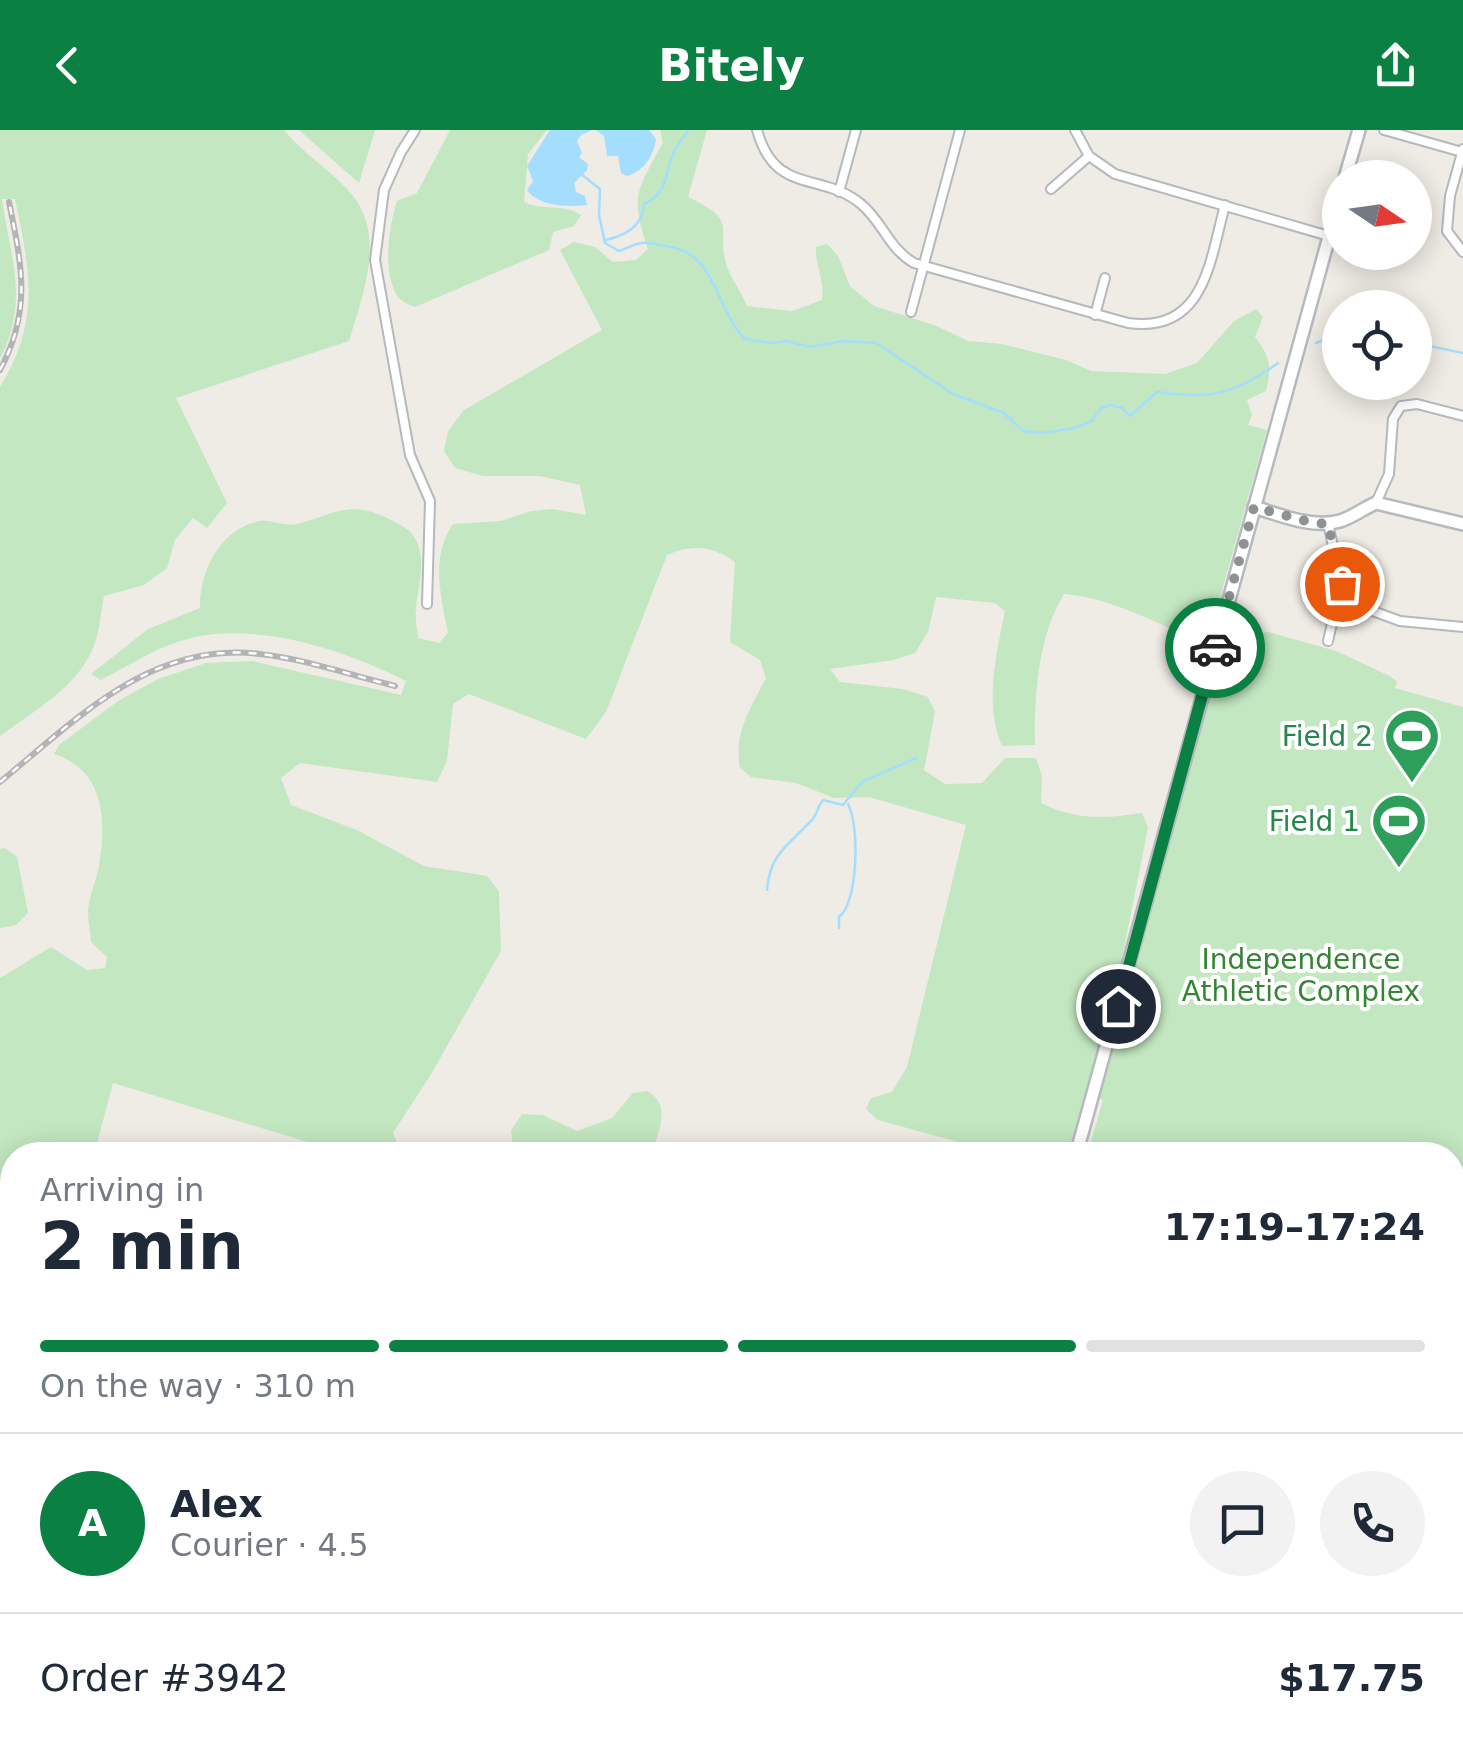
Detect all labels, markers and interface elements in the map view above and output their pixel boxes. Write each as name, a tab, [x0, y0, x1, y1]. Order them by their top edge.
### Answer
icon: back	[40, 38, 95, 93]
icon: share	[1368, 38, 1423, 93]
text: Bitely	[658, 39, 805, 92]
north arrow	[1322, 160, 1432, 270]
map controls	[1322, 160, 1432, 400]
button: locate	[1322, 290, 1432, 400]
pin	[1300, 542, 1385, 627]
icon: bag	[1315, 557, 1370, 612]
courier	[1165, 598, 1265, 698]
icon: car	[1188, 621, 1243, 676]
sports icon: Field 2	[1382, 706, 1442, 785]
place label: Field 2	[1282, 720, 1373, 753]
sports icon: Field 1	[1369, 791, 1429, 870]
place label: Field 1	[1269, 805, 1360, 838]
park label: Independence Athletic Complex	[1182, 943, 1420, 1008]
pin	[1076, 964, 1161, 1049]
icon: home	[1091, 979, 1146, 1034]
text: Arriving in	[40, 1171, 204, 1209]
text: 17:19–17:24	[1164, 1205, 1425, 1249]
text: 2 min	[40, 1209, 244, 1284]
text: On the way · 310 m	[40, 1367, 356, 1405]
button: chat	[1190, 1471, 1295, 1576]
button: phone	[1320, 1471, 1425, 1576]
text: Alex	[170, 1482, 263, 1526]
text: A	[78, 1501, 107, 1545]
text: Courier · 4.5	[170, 1526, 369, 1564]
text: Order #3942	[40, 1656, 289, 1700]
text: $17.75	[1278, 1656, 1425, 1700]

